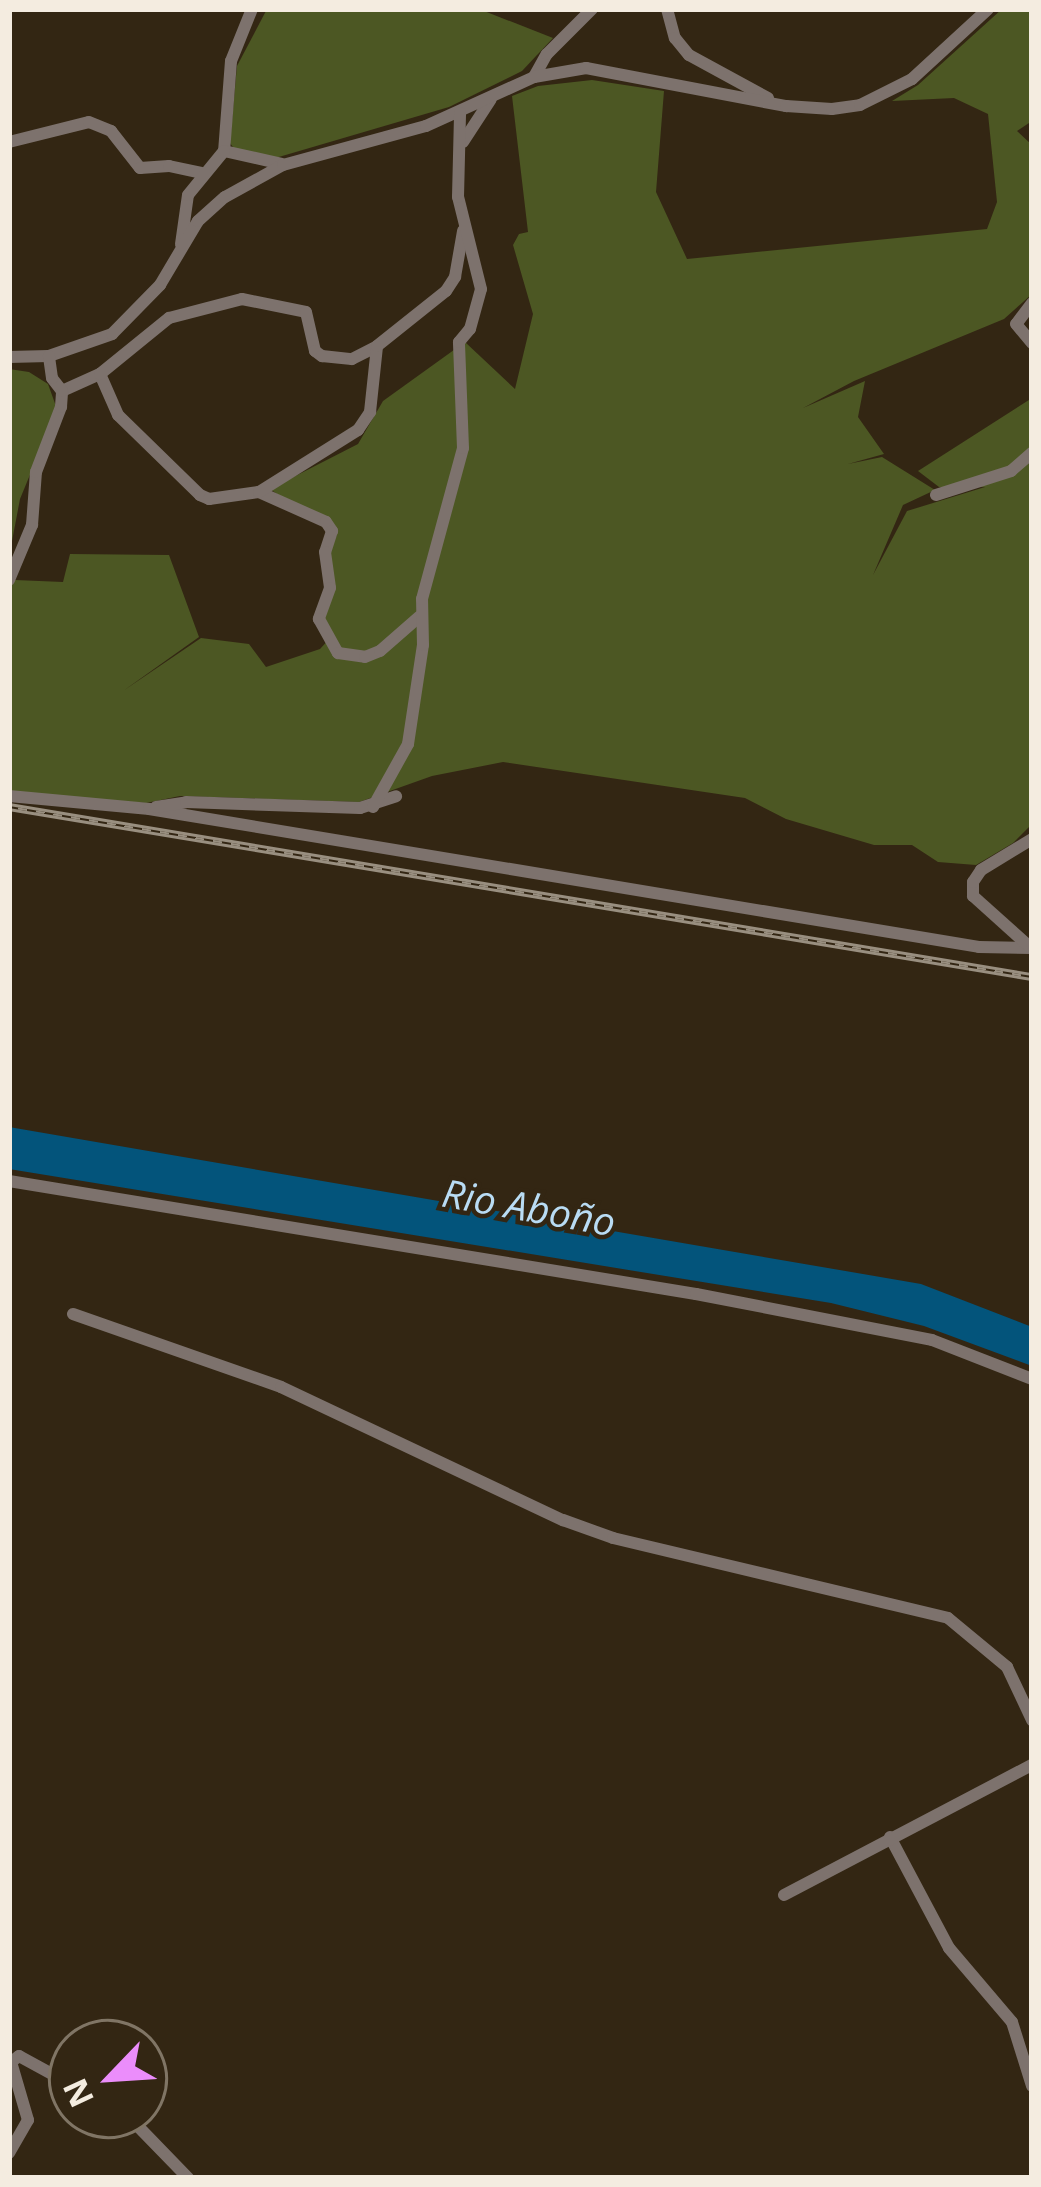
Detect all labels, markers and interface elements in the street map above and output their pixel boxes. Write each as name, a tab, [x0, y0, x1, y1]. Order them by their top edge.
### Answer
water label: Rio Aboño	[439, 1169, 619, 1245]
north arrow	[48, 2019, 168, 2139]
text: N	[52, 2071, 104, 2115]

